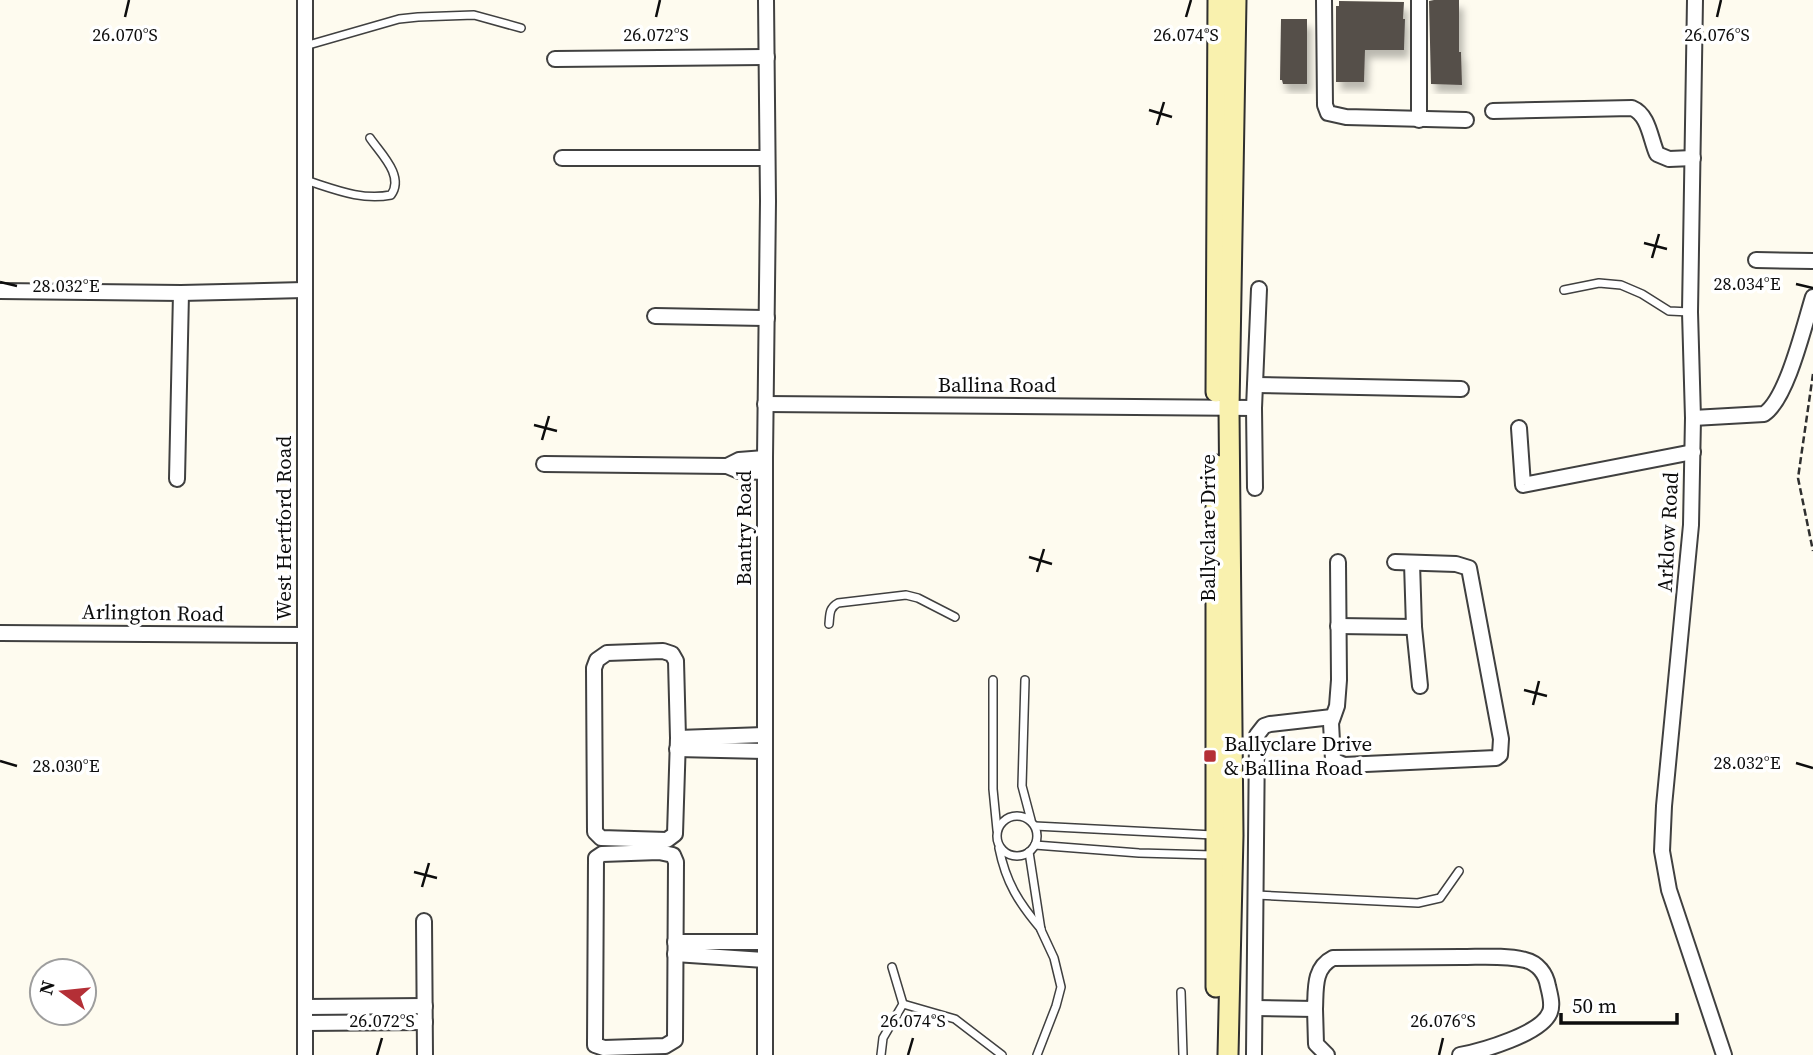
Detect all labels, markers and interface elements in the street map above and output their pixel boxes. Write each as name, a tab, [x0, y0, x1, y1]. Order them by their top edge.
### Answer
text: 26.070°S	[92, 22, 158, 47]
text: 26.072°S	[623, 22, 689, 47]
text: 26.074°S	[1153, 22, 1219, 47]
text: 26.076°S	[1684, 22, 1750, 47]
text: 28.034°E	[1713, 271, 1781, 296]
text: 28.032°E	[32, 273, 100, 298]
street label: Ballina Road	[938, 370, 1056, 399]
street label: West Hertford Road	[269, 435, 298, 620]
street label: Ballyclare Drive	[1193, 454, 1222, 602]
street label: Bantry Road	[729, 470, 758, 586]
street label: Arklow Road	[1650, 471, 1685, 593]
street label: Arlington Road	[82, 597, 224, 628]
place label: Ballyclare Drive & Ballina Road	[1224, 729, 1372, 782]
marker: Ballyclare Drive & Ballina Road	[1202, 748, 1218, 764]
text: 28.032°E	[1713, 750, 1781, 775]
text: 28.030°E	[32, 753, 100, 778]
north arrow	[28, 957, 98, 1027]
text: N	[32, 977, 61, 998]
scale bar	[1561, 982, 1676, 1026]
text: 50 m	[1572, 991, 1617, 1020]
text: 26.072°S	[349, 1008, 415, 1033]
text: 26.074°S	[880, 1008, 946, 1033]
text: 26.076°S	[1410, 1008, 1476, 1033]

